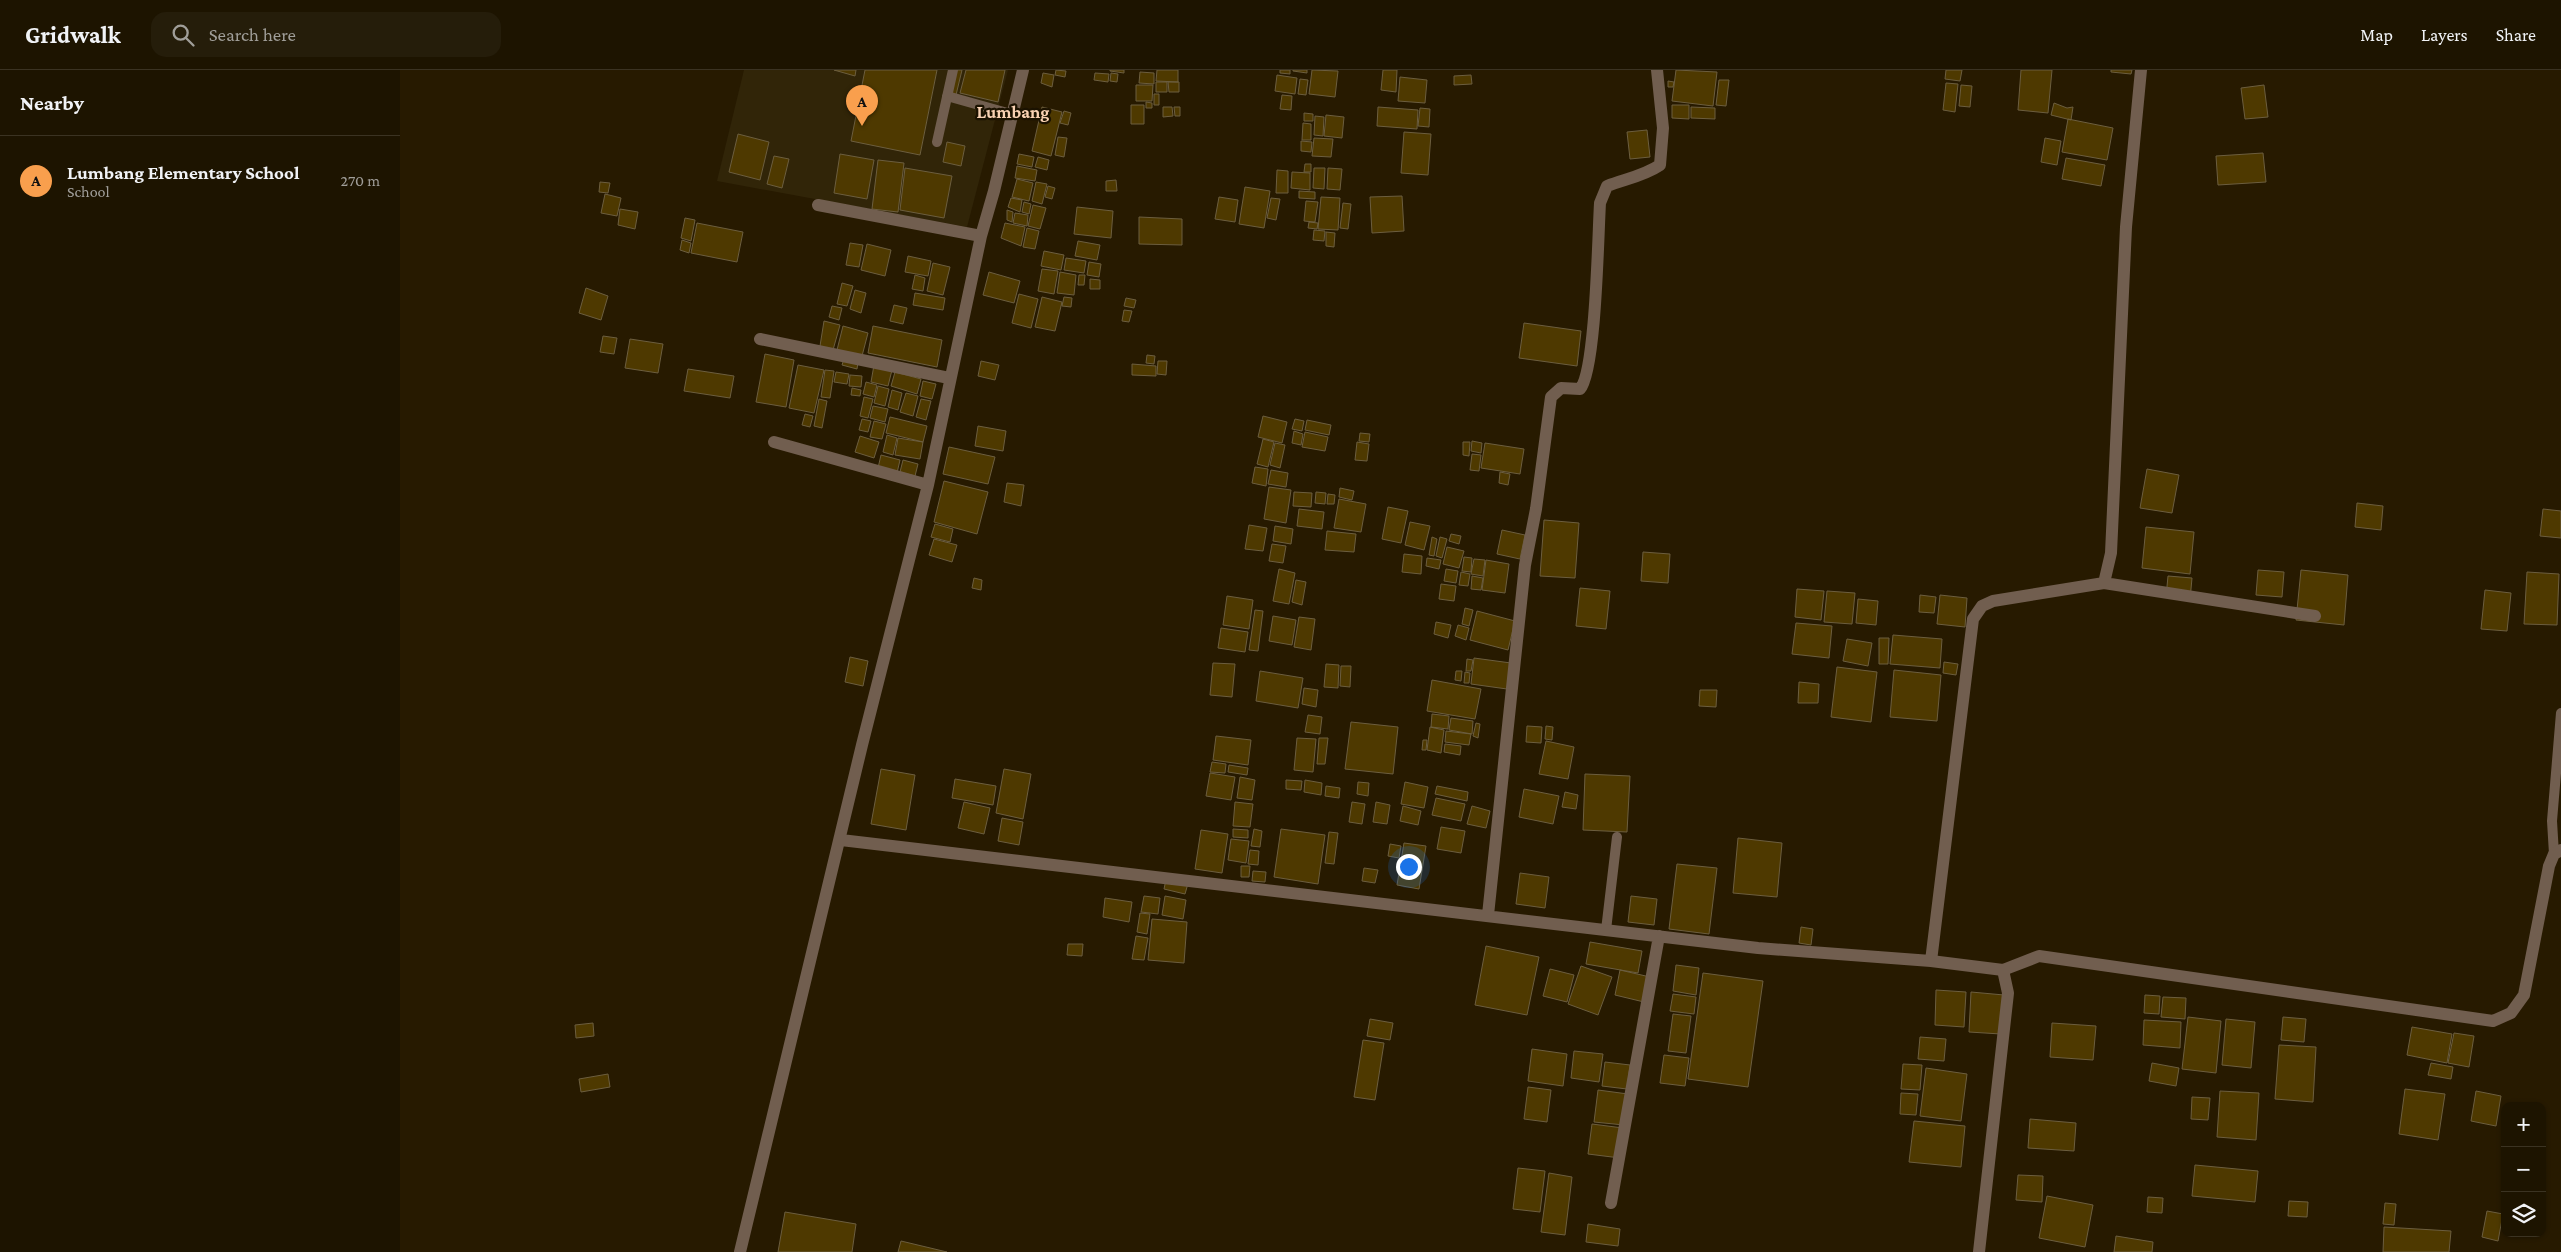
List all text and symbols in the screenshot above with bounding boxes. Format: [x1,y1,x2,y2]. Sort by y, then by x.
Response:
search box [151,12,501,57]
text: Gridwalk [25,21,121,48]
icon: search [169,21,197,49]
text: Search here [209,24,296,45]
text: Map [2360,25,2393,45]
text: Layers [2421,25,2468,45]
text: Share [2496,25,2536,45]
pin: A [846,85,878,126]
text: Nearby [20,91,84,115]
district label: Lumbang [977,102,1049,122]
text: Lumbang Elementary School [67,162,299,183]
text: A [31,172,41,189]
text: 270 m [341,172,380,189]
text: School [67,183,110,200]
your location [1396,854,1422,880]
map controls [2501,1102,2546,1237]
button: + [2501,1102,2546,1147]
button: − [2501,1147,2546,1192]
button: layers [2501,1192,2546,1237]

